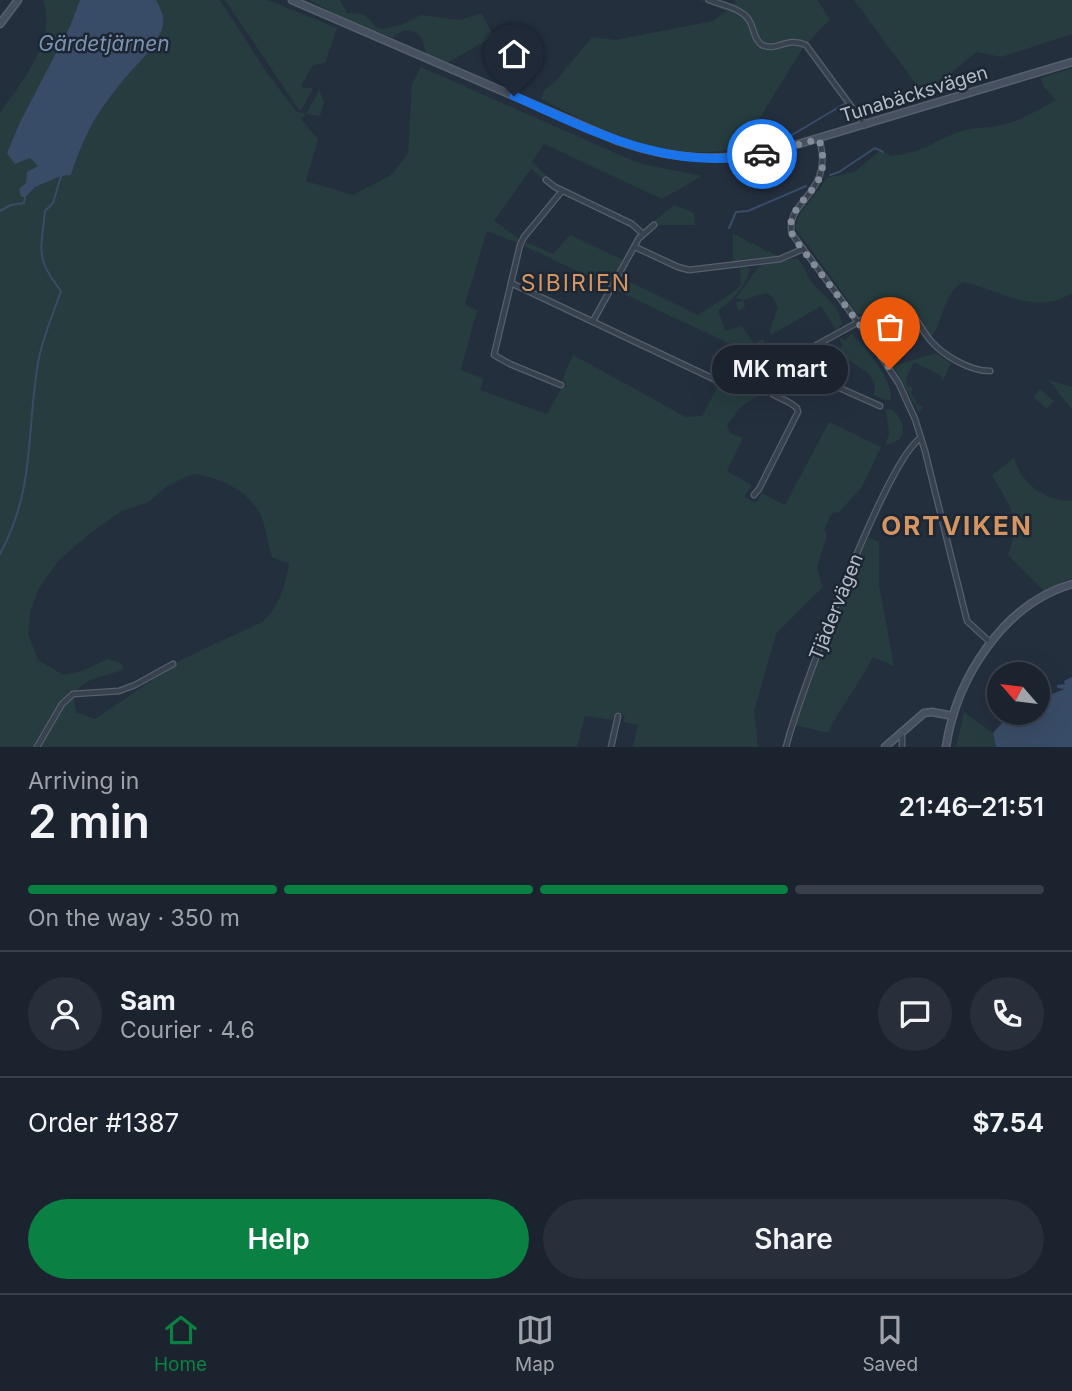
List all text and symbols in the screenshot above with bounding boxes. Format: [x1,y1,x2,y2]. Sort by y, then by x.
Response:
pin [484,24,544,96]
water label: Gärdetjärnen [38,31,170,56]
icon: home [495,35,533,73]
street label: Tunabäcksvägen [837,61,991,127]
courier [727,119,797,189]
icon: car [743,135,781,173]
district label: SIBIRIEN [521,269,631,297]
pin [860,297,920,369]
icon: bag [871,308,909,346]
callout: MK mart [712,344,848,394]
text: MK mart [733,355,827,383]
district label: ORTVIKEN [881,510,1033,541]
street label: Tjädervägen [804,550,868,664]
north arrow [987,662,1050,724]
map controls [987,662,1050,725]
text: Arriving in [28,767,139,795]
text: 21:46–21:51 [899,791,1044,822]
text: 2 min [28,793,150,849]
text: On the way · 350 m [28,904,240,932]
button: person [28,977,102,1051]
button: chat [878,977,952,1051]
button: phone [970,977,1044,1051]
text: Sam [120,985,176,1016]
text: Courier · 4.6 [120,1016,255,1044]
text: Order #1387 [28,1107,179,1138]
text: $7.54 [972,1107,1044,1138]
button: Help [28,1199,529,1279]
button: Share [543,1199,1044,1279]
tab: Home [154,1311,207,1376]
tab: Map [515,1311,555,1376]
tab: Saved [862,1311,918,1376]

